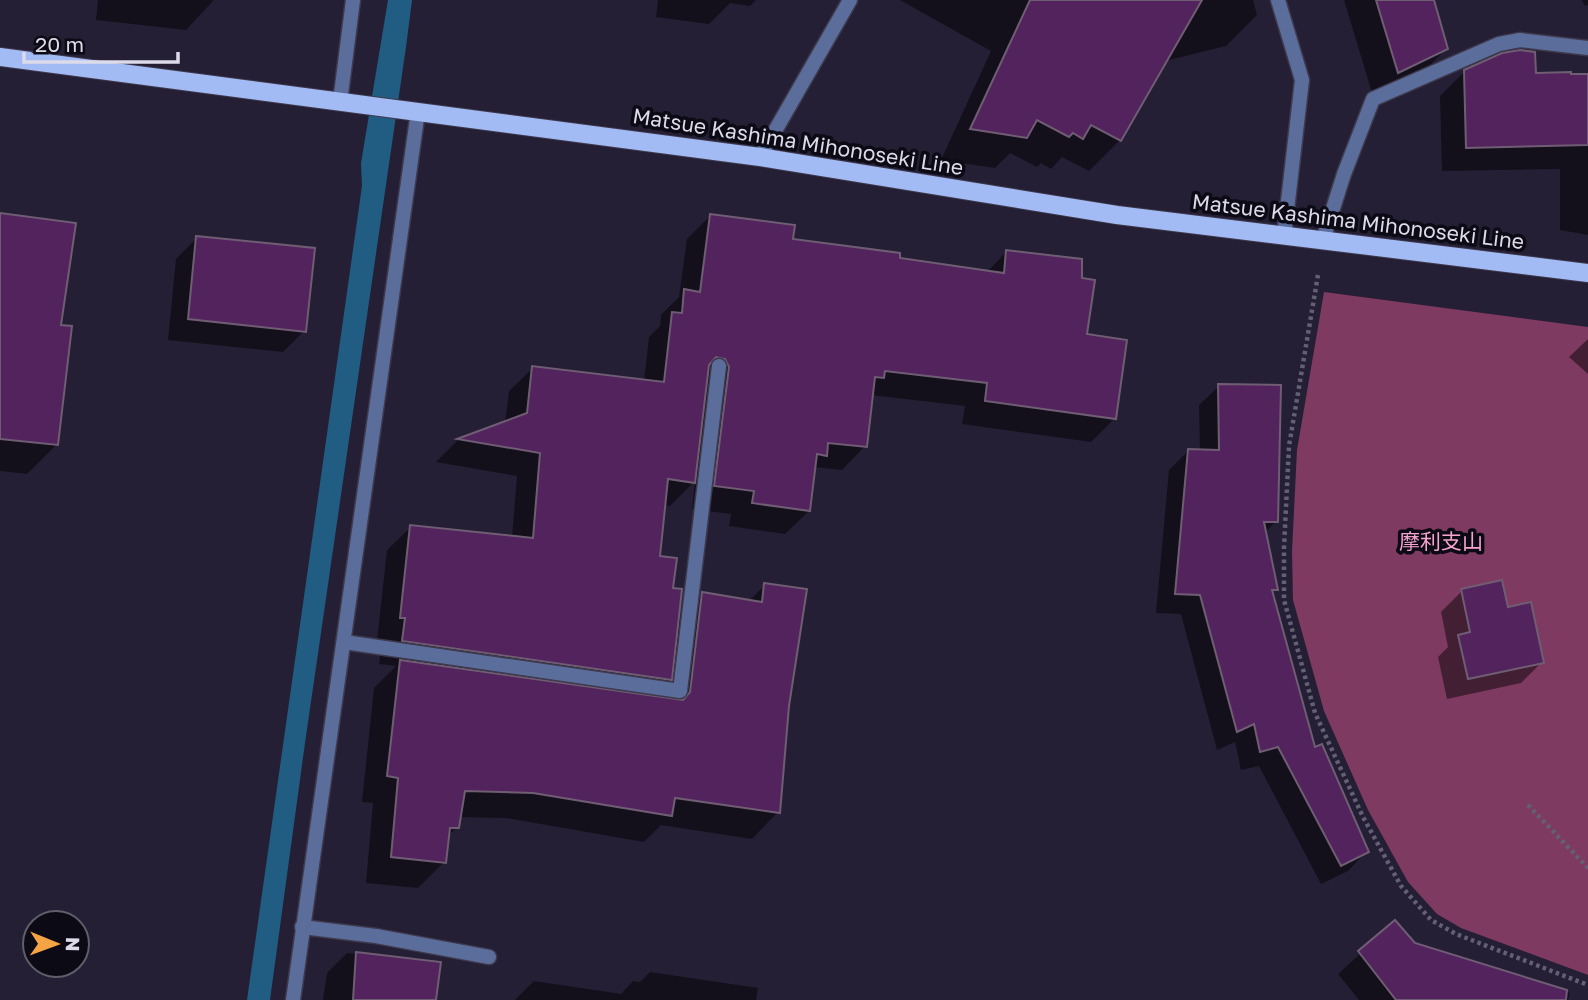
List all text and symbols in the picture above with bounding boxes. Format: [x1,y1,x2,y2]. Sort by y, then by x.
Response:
scale bar [24,21,178,65]
text: 20 m [35,31,84,57]
street label: Matsue Kashima Mihonoseki Line [631,102,965,180]
street label: Matsue Kashima Mihonoseki Line [1191,188,1526,254]
park label: 摩利支山 [1399,528,1483,554]
north arrow [21,909,91,979]
text: N [62,937,85,952]

